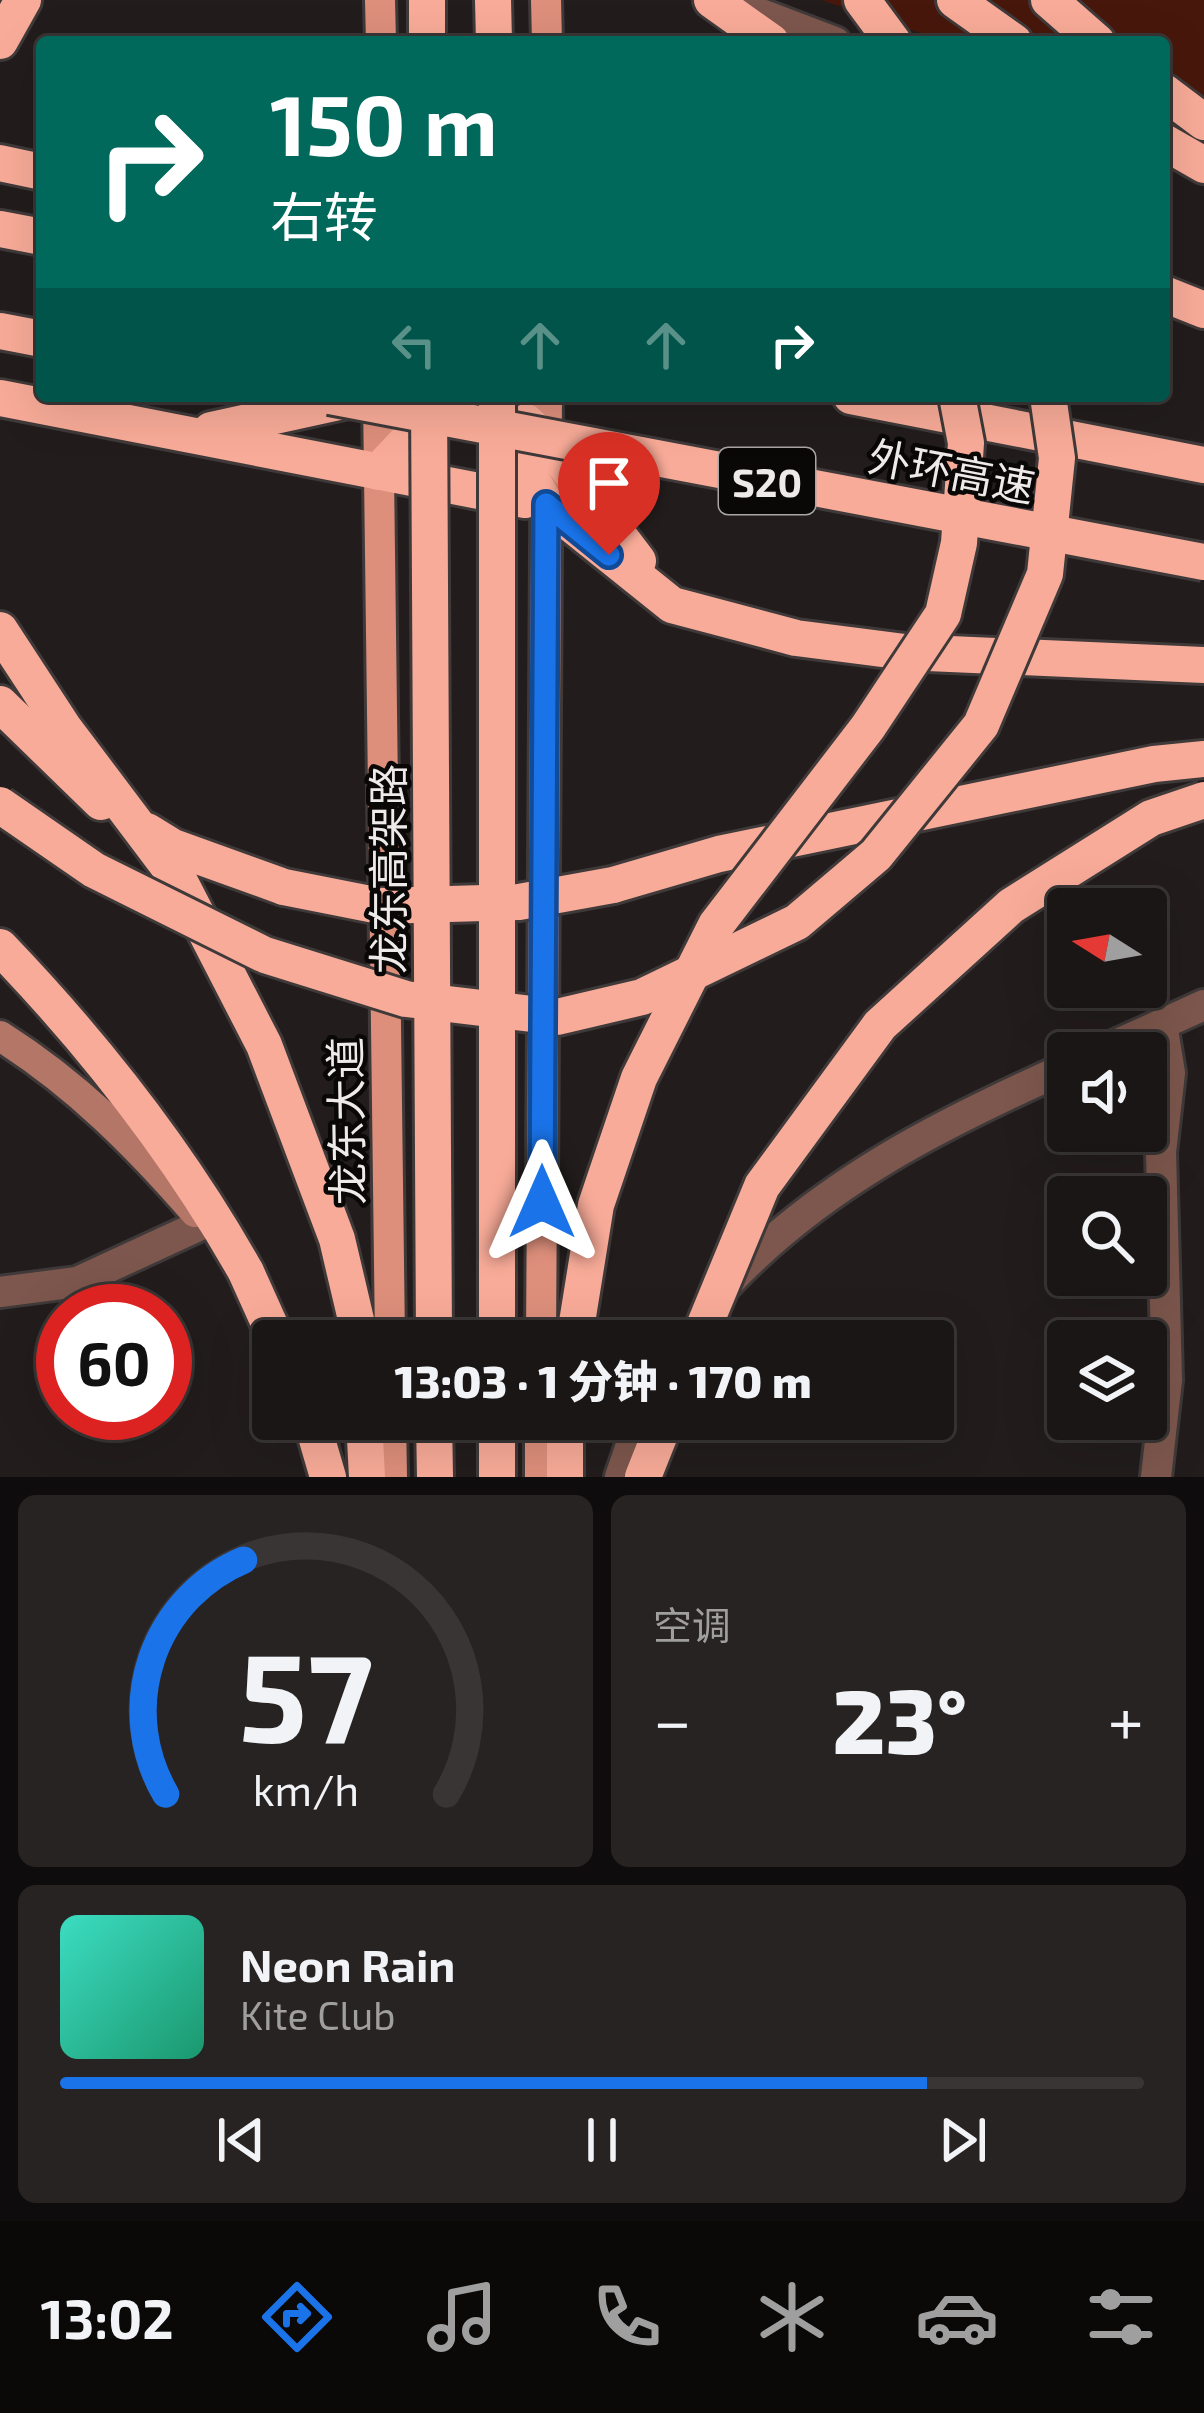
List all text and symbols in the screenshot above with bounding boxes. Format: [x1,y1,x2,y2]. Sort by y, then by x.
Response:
text: 150 m [270,72,498,173]
icon: right [72,84,228,240]
text: 右转 [270,183,378,248]
icon: left [381,312,447,378]
icon: ahead [507,312,573,378]
icon: ahead [633,312,699,378]
icon: right [759,312,825,378]
street label: 外环高速 [865,429,1039,511]
pin [558,432,660,555]
road number: S20 [719,448,815,514]
icon: arrive [576,450,642,516]
street label: 龙东高架路 [362,764,412,974]
north arrow [1047,888,1167,1008]
map controls [1047,888,1167,1440]
button: sound [1047,1032,1167,1152]
street label: 龙东大道 [319,1037,371,1205]
position arrow [479,1139,605,1265]
button: search [1047,1176,1167,1296]
speed limit sign: 60 [36,1284,192,1440]
button: layers [1047,1320,1167,1440]
text: 13:03 · 1 分钟 · 170 m [394,1353,812,1407]
text: 空调 [653,1601,731,1648]
text: 57 [238,1618,373,1768]
text: 23° [832,1664,967,1772]
text: − [653,1679,692,1758]
text: + [1108,1679,1144,1758]
text: km/h [252,1763,359,1815]
text: Neon Rain [240,1937,455,1991]
text: Kite Club [240,1991,396,2038]
icon: previous [208,2107,274,2173]
icon: pause [569,2107,635,2173]
icon: next [930,2107,996,2173]
icon: directions [255,2275,339,2359]
icon: music [420,2275,504,2359]
icon: phone [585,2275,669,2359]
icon: climate [750,2275,834,2359]
icon: car [915,2275,999,2359]
icon: filters [1079,2275,1163,2359]
text: 13:02 [40,2285,174,2350]

